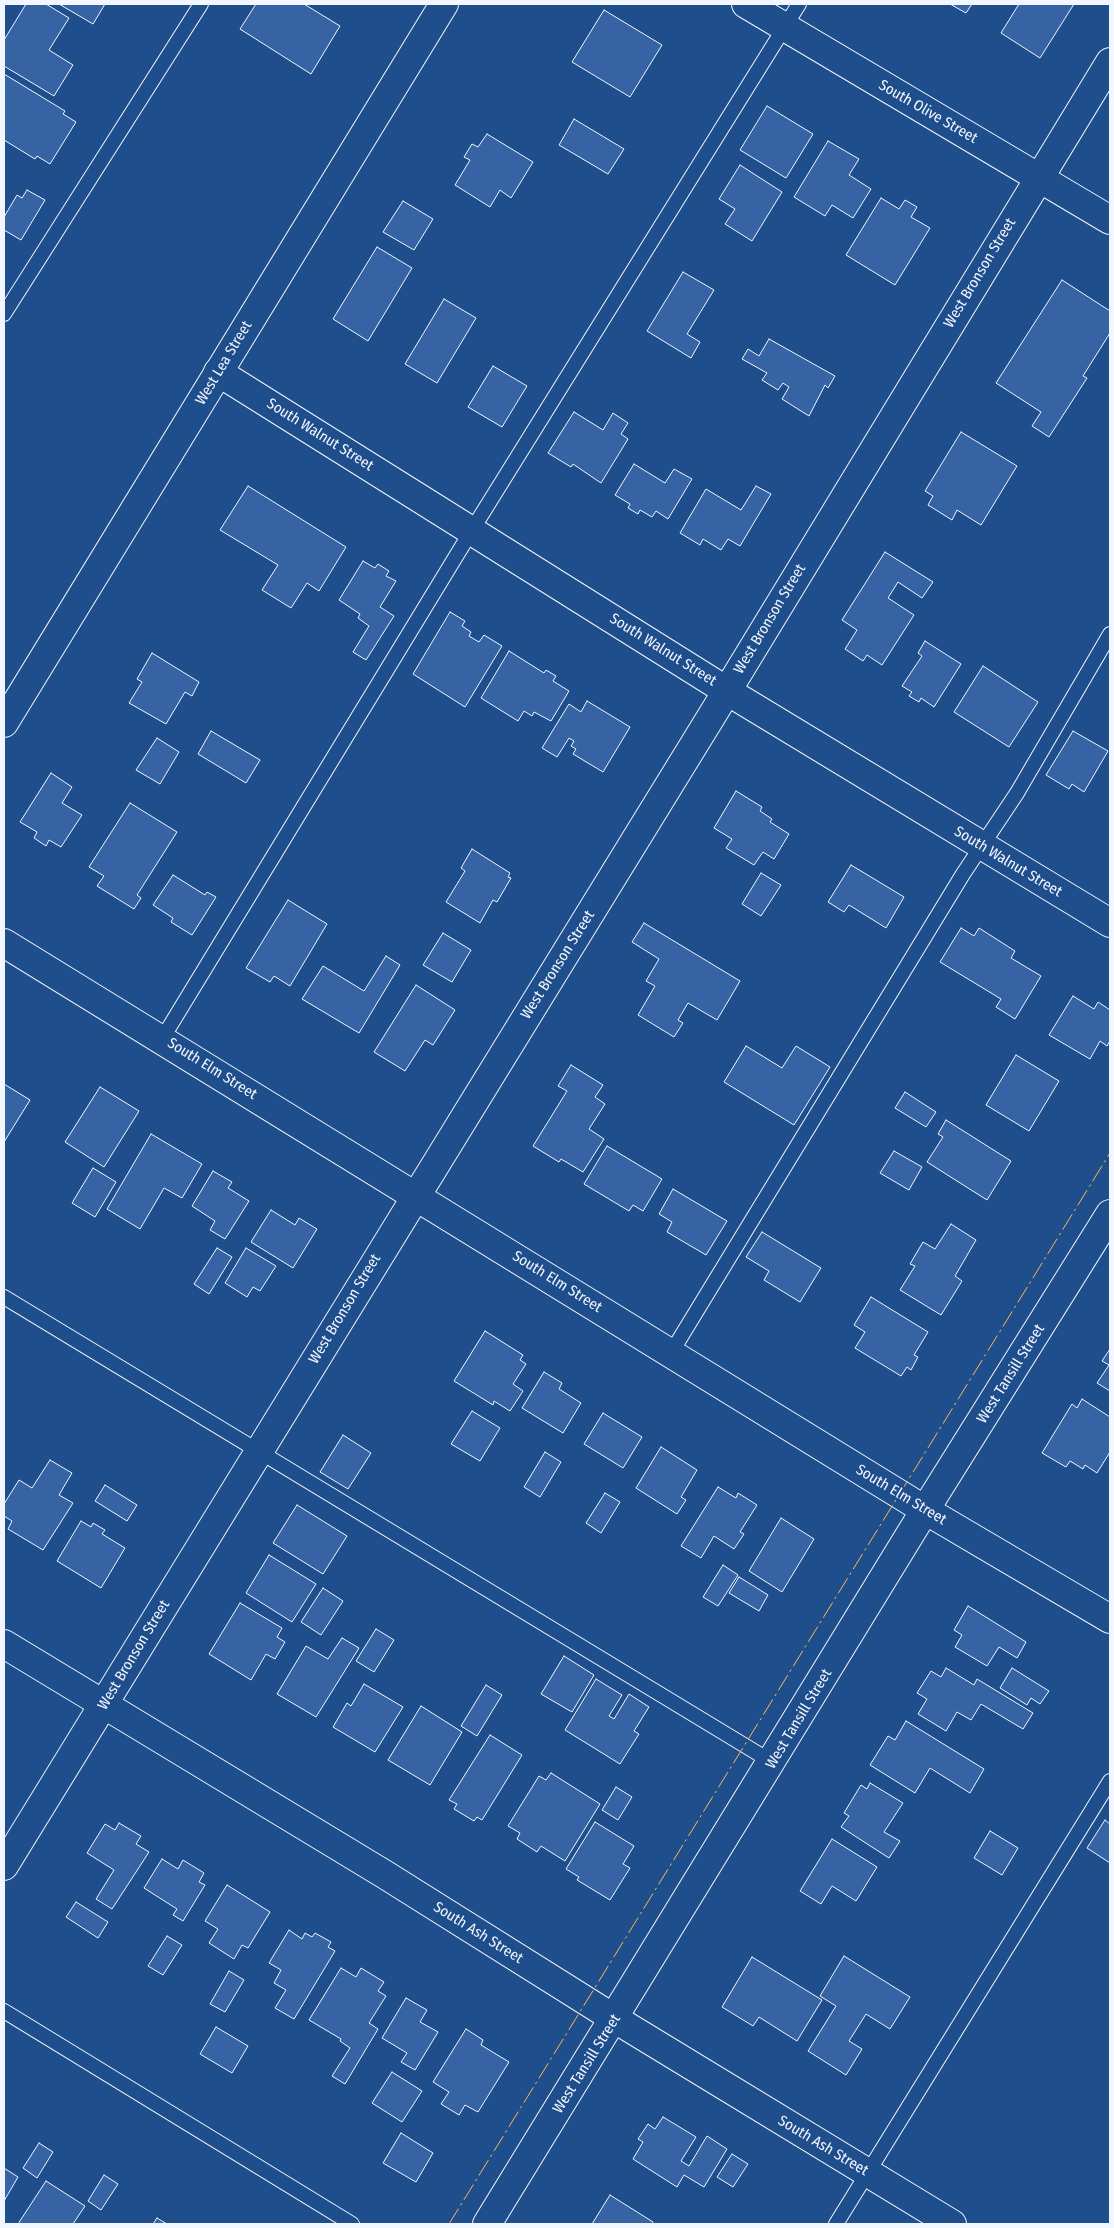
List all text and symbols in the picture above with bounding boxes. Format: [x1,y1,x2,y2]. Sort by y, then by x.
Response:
street label: South Olive Street [875,76,981,148]
street label: West Bronson Street [940,215,1020,331]
street label: West Lea Street [192,318,256,408]
street label: South Walnut Street [263,395,377,475]
street label: West Bronson Street [730,561,810,677]
street label: South Walnut Street [606,610,720,690]
street label: South Walnut Street [951,823,1065,901]
street label: West Bronson Street [517,907,599,1023]
street label: South Elm Street [164,1034,260,1104]
street label: South Elm Street [509,1247,605,1317]
street label: West Bronson Street [305,1251,385,1367]
street label: West Tansill Street [973,1321,1049,1427]
street label: South Elm Street [853,1461,949,1529]
street label: West Bronson Street [94,1597,174,1713]
street label: West Tansill Street [762,1666,836,1772]
street label: South Ash Street [430,1898,526,1968]
street label: West Tansill Street [549,2011,625,2117]
street label: South Ash Street [775,2112,871,2180]

